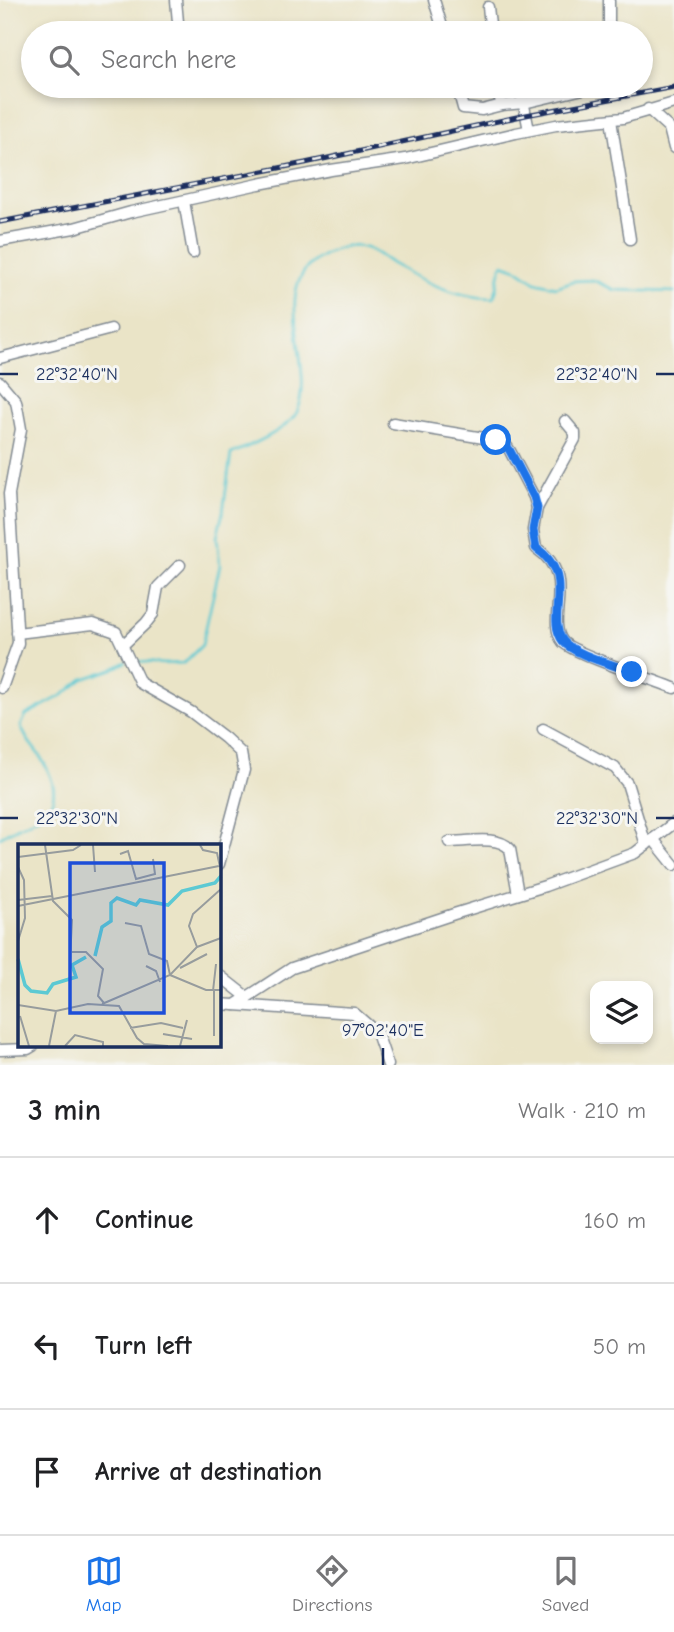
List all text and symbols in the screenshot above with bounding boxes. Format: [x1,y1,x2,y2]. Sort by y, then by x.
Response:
search box [21,21,653,98]
icon: search [45,41,83,79]
text: Search here [101,45,236,75]
text: 22°32'40"N [36,364,118,385]
text: 22°32'40"N [556,364,638,385]
route start [480,424,511,455]
route end [616,656,647,687]
text: 22°32'30"N [36,808,118,829]
text: 22°32'30"N [556,808,638,829]
inset map [18,844,220,1048]
map controls [590,981,653,1044]
button: layers [590,981,653,1044]
text: 97°02'40"E [342,1020,424,1041]
text: 3 min [28,1093,101,1128]
text: Walk · 210 m [518,1097,646,1124]
icon: ahead [28,1201,66,1239]
text: Continue [95,1205,193,1235]
text: 160 m [584,1207,646,1234]
icon: left [28,1327,66,1365]
text: Turn left [95,1331,192,1361]
text: 50 m [593,1333,646,1360]
icon: arrive [28,1453,66,1491]
text: Arrive at destination [95,1457,322,1487]
tab: Map [85,1552,123,1616]
tab: Directions [292,1552,372,1616]
tab: Saved [542,1552,589,1616]

